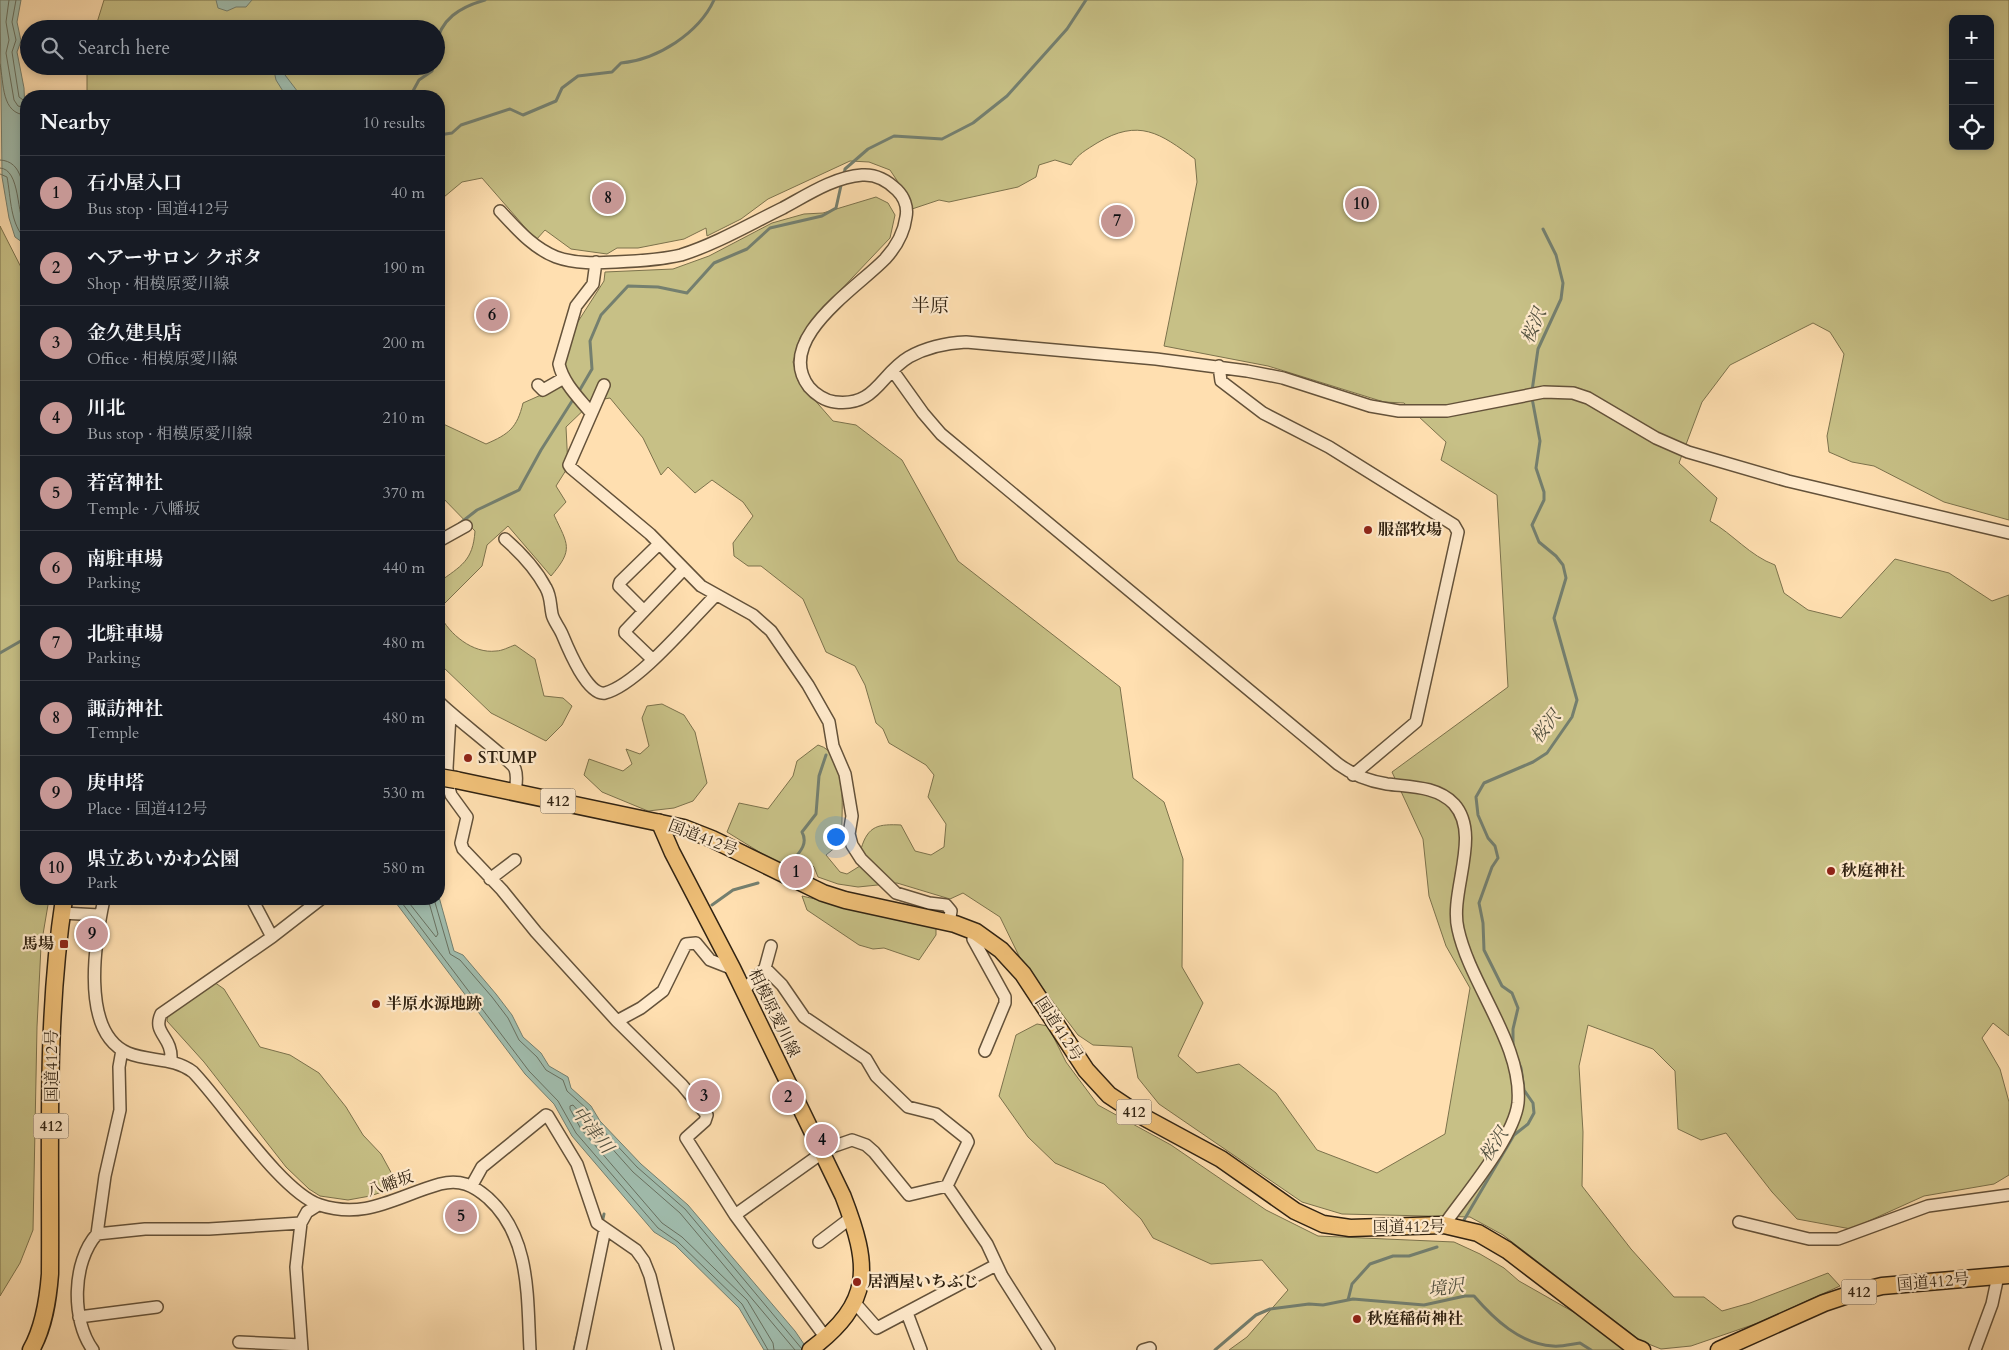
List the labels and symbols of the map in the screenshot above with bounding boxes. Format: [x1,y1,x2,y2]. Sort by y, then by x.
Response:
pin: 8 [592,179,624,217]
pin: 10 [1345,185,1377,223]
pin: 7 [1101,202,1133,240]
district label: 半原 [911,293,949,319]
pin: 6 [476,296,508,334]
water label: 桜沢 [1515,303,1553,347]
place label: 服部牧場 [1378,519,1442,541]
marker: 服部牧場 [1362,524,1374,536]
water label: 桜沢 [1525,704,1568,749]
place label: STUMP [478,747,537,769]
marker: STUMP [462,752,474,764]
road number: 412 [540,788,576,814]
street label: 国道412号 [665,815,741,861]
your location [823,824,849,850]
pin: 1 [780,853,812,891]
place label: 秋庭神社 [1841,860,1905,882]
marker: 秋庭神社 [1825,865,1837,877]
pin: 9 [76,915,108,953]
place label: 馬場 [22,933,54,955]
marker: 馬場 [58,938,70,950]
street label: 相模原愛川線 [743,965,805,1061]
place label: 半原水源地跡 [386,993,482,1015]
street label: 国道412号 [1030,993,1088,1065]
marker: 半原水源地跡 [370,998,382,1010]
street label: 国道412号 [41,1030,63,1102]
pin: 3 [688,1077,720,1115]
pin: 2 [772,1078,804,1116]
road number: 412 [1116,1100,1152,1124]
water label: 中津川 [565,1101,620,1160]
road number: 412 [34,1114,68,1138]
pin: 4 [806,1121,838,1159]
water label: 桜沢 [1474,1121,1516,1167]
street label: 八幡坂 [364,1166,416,1202]
pin: 5 [445,1197,477,1235]
street label: 国道412号 [1373,1215,1445,1239]
street label: 国道412号 [1896,1268,1970,1296]
place label: 居酒屋いちふじ [867,1271,979,1293]
water label: 境沢 [1426,1273,1468,1303]
marker: 居酒屋いちふじ [851,1276,863,1288]
road number: 412 [1842,1280,1876,1304]
place label: 秋庭稲荷神社 [1367,1308,1463,1330]
marker: 秋庭稲荷神社 [1351,1313,1363,1325]

